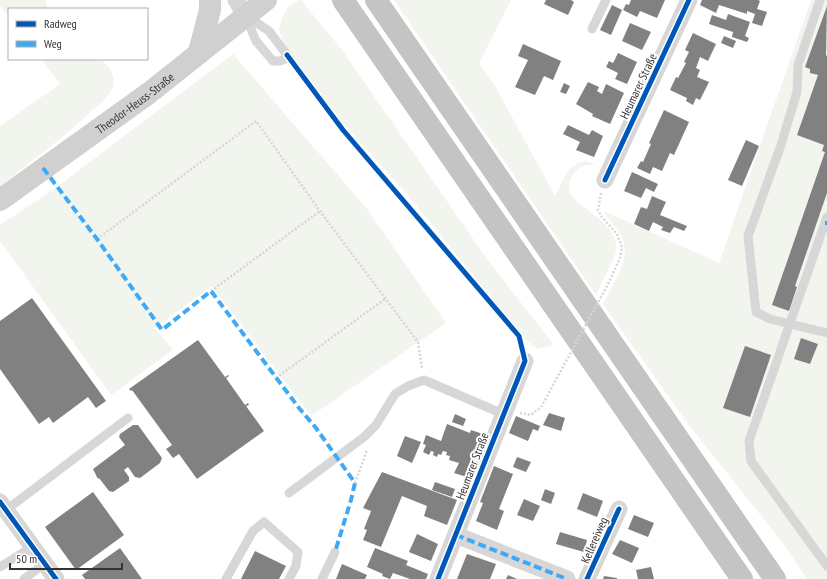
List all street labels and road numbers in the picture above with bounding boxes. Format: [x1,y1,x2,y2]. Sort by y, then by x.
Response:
street label: Heumarer Straße [616,51,660,121]
street label: Theodor-Heuss-Straße [92,69,177,137]
street label: Heumarer Straße [452,430,492,502]
street label: Kellereiweg [577,515,611,565]

